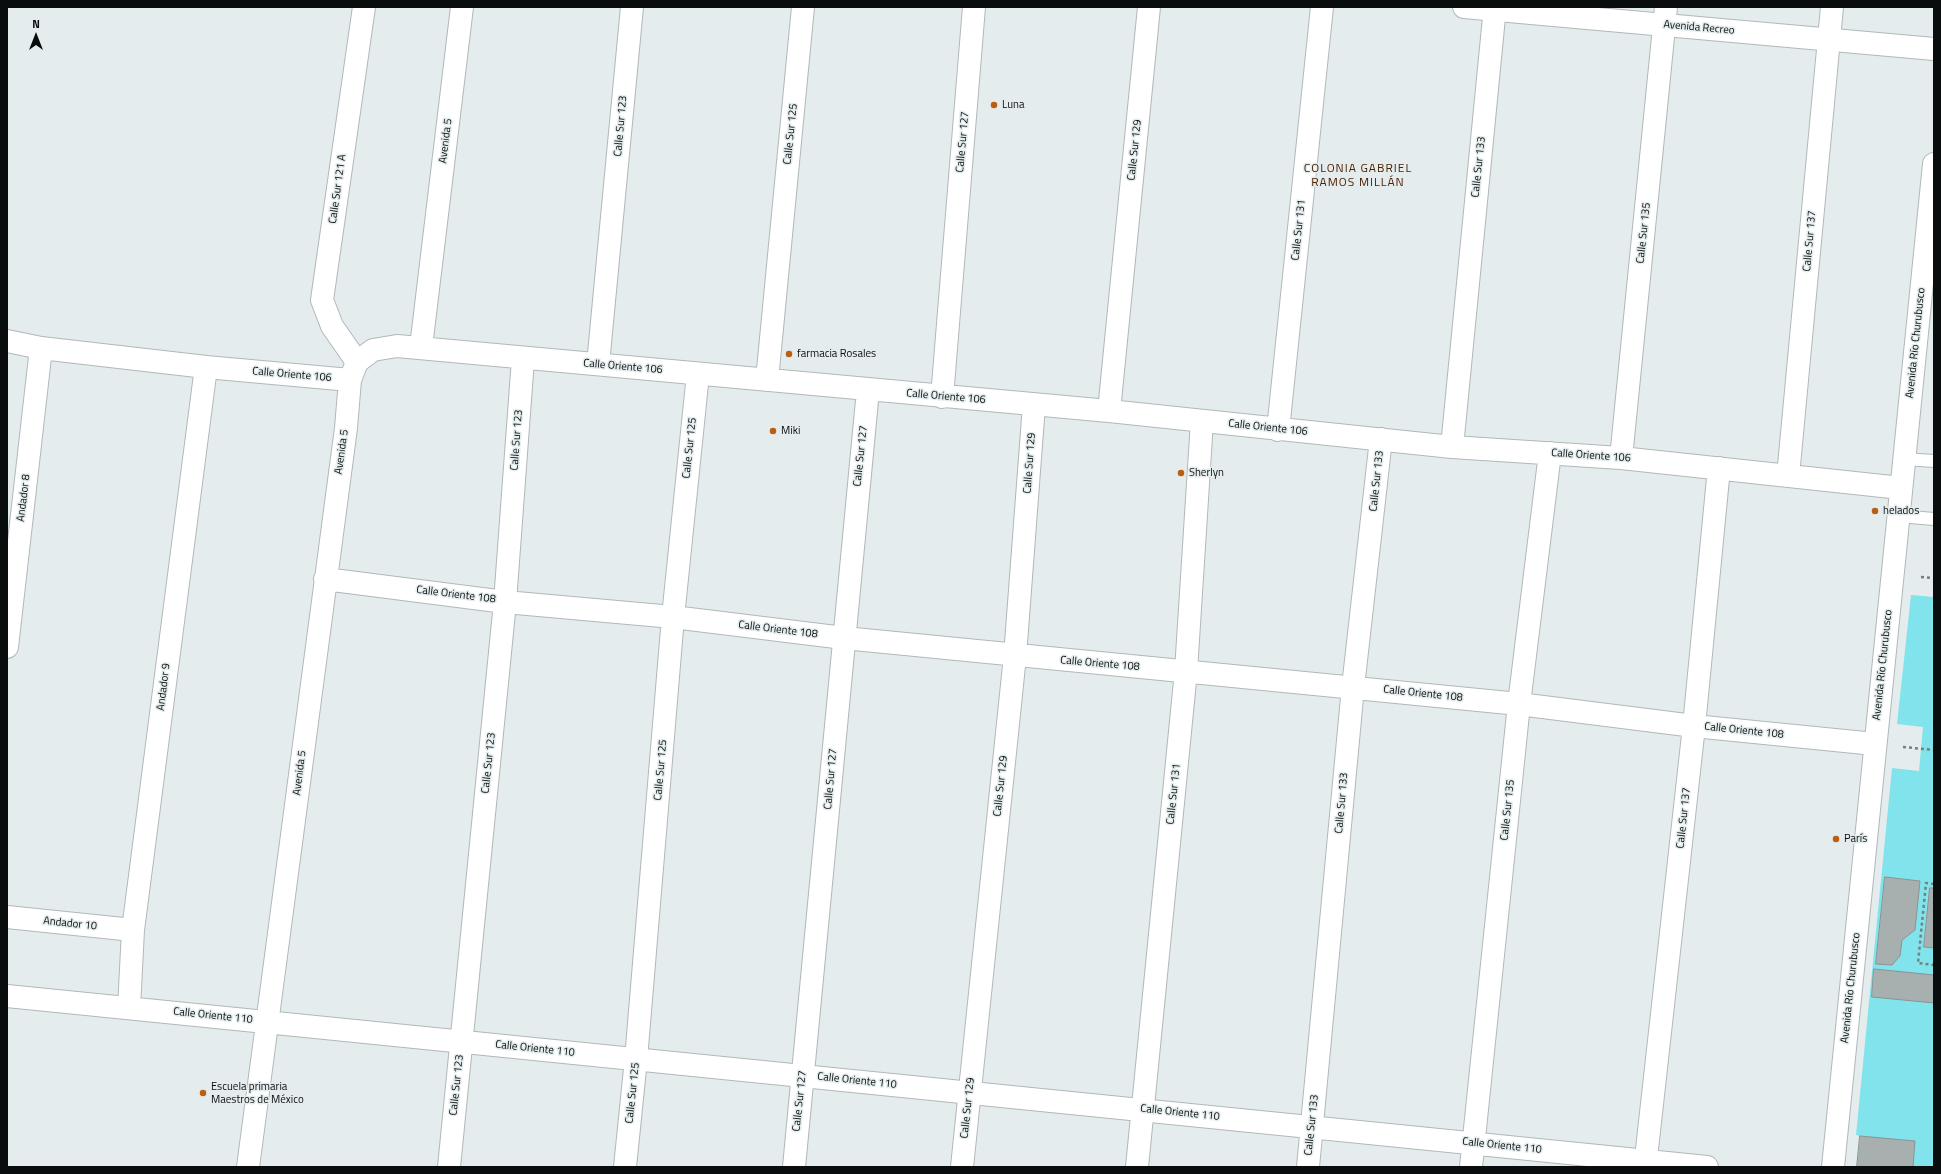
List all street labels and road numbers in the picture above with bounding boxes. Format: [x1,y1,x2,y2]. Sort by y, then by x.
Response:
street label: Avenida Recreo [1663,18,1735,38]
street label: Calle Sur 123 [612,95,630,157]
street label: Calle Sur 125 [781,103,801,165]
street label: Calle Sur 127 [954,111,972,173]
street label: Avenida 5 [437,118,455,164]
street label: Calle Sur 129 [1125,119,1145,181]
street label: Calle Sur 133 [1469,136,1489,198]
street label: Calle Sur 121 A [327,153,349,225]
street label: Calle Sur 131 [1289,199,1309,261]
street label: Calle Sur 135 [1634,202,1654,264]
street label: Calle Sur 137 [1801,210,1819,272]
street label: Avenida Río Churubusco [1904,287,1928,399]
street label: Calle Oriente 106 [583,357,663,377]
street label: Calle Oriente 106 [252,365,332,385]
street label: Calle Oriente 106 [906,387,986,407]
street label: Calle Sur 123 [508,409,526,471]
street label: Calle Sur 125 [680,417,700,479]
street label: Calle Oriente 106 [1228,417,1308,439]
street label: Calle Sur 127 [851,425,871,487]
street label: Avenida 5 [332,429,352,475]
street label: Calle Sur 129 [1021,432,1039,494]
street label: Calle Oriente 106 [1551,447,1631,465]
street label: Calle Sur 133 [1367,450,1387,512]
street label: Andador 8 [15,473,33,523]
street label: Calle Oriente 108 [416,584,496,606]
street label: Avenida Río Churubusco [1871,609,1895,721]
street label: Calle Oriente 108 [738,619,818,641]
street label: Calle Oriente 108 [1060,654,1140,674]
street label: Andador 9 [155,662,173,712]
street label: Calle Oriente 108 [1383,683,1463,705]
street label: Calle Oriente 108 [1704,720,1784,742]
street label: Calle Sur 123 [479,732,499,794]
street label: Calle Sur 125 [652,739,670,801]
street label: Calle Sur 127 [822,748,840,810]
street label: Avenida 5 [291,750,309,796]
street label: Calle Sur 129 [991,755,1011,817]
street label: Calle Sur 131 [1164,763,1184,825]
street label: Calle Sur 133 [1333,772,1351,834]
street label: Calle Sur 135 [1498,779,1518,841]
street label: Calle Sur 137 [1674,787,1694,849]
street label: Andador 10 [42,915,98,933]
street label: Avenida Río Churubusco [1839,932,1863,1044]
street label: Calle Oriente 110 [173,1005,253,1027]
street label: Calle Oriente 110 [495,1038,575,1060]
street label: Calle Sur 123 [447,1054,467,1116]
street label: Calle Sur 125 [623,1062,643,1124]
street label: Calle Sur 127 [790,1070,810,1132]
street label: Calle Oriente 110 [817,1070,897,1092]
street label: Calle Sur 129 [958,1077,978,1139]
street label: Calle Sur 133 [1302,1094,1322,1156]
street label: Calle Oriente 110 [1140,1102,1220,1124]
street label: Calle Oriente 110 [1462,1135,1542,1157]

